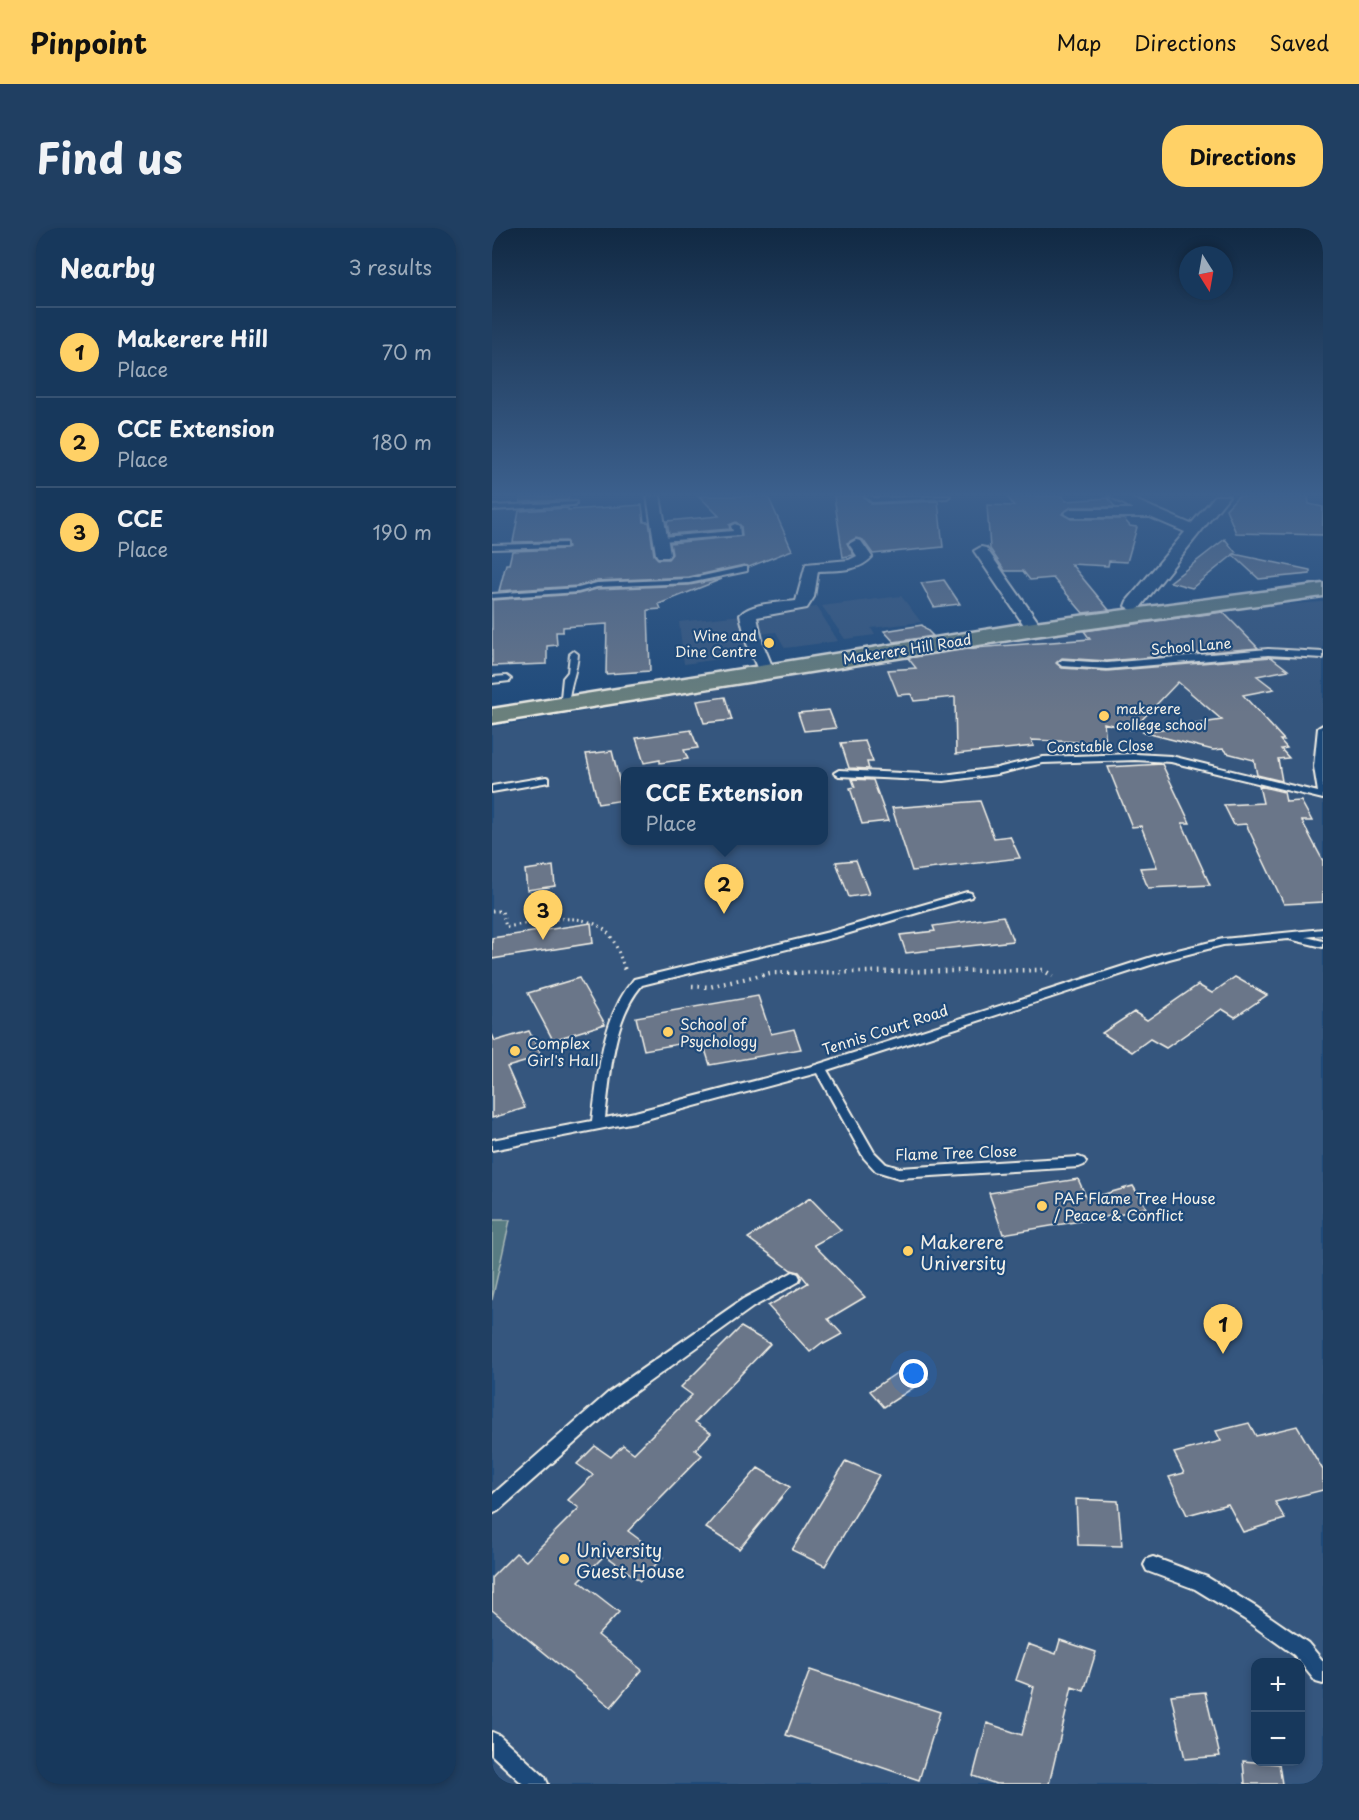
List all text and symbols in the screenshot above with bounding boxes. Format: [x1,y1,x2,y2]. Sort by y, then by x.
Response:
text: Pinpoint [30,21,147,64]
text: Map [1056,26,1101,58]
text: Directions [1134,26,1236,58]
text: Saved [1269,26,1329,58]
text: Find us [36,125,183,188]
button: Directions [1162,125,1323,187]
north arrow [1179,246,1233,300]
text: Nearby [60,248,155,287]
text: 3 results [349,252,432,282]
text: Makerere Hill [117,321,268,354]
text: 1 [75,337,84,367]
text: 70 m [382,337,432,367]
text: Place [117,354,168,384]
text: CCE Extension [117,411,275,444]
text: 2 [72,427,87,457]
text: 180 m [372,427,432,457]
text: Place [117,444,168,474]
text: CCE [117,501,163,534]
text: 3 [73,517,86,547]
text: 190 m [373,517,432,547]
text: Place [117,534,168,564]
place label: Wine and Dine Centre [675,625,757,662]
street label: Makerere Hill Road [841,628,973,670]
street label: School Lane [1150,632,1232,660]
marker: Wine and Dine Centre [762,636,776,650]
place label: makerere college school [1116,698,1207,735]
marker: makerere college school [1097,709,1111,723]
street label: Constable Close [1046,735,1154,757]
popup [621,767,828,845]
text: CCE Extension [646,775,803,808]
text: Place [646,808,697,838]
pin: 2 [704,864,744,914]
pin: 3 [524,890,562,940]
street label: Tennis Court Road [819,998,951,1060]
place label: School of Psychology [680,1012,757,1052]
marker: School of Psychology [661,1025,675,1039]
place label: Complex Girl's Hall [527,1031,598,1071]
marker: Complex Girl's Hall [508,1044,522,1058]
street label: Flame Tree Close [895,1138,1017,1166]
place label: PAF Flame Tree House / Peace & Conflict [1054,1186,1216,1226]
marker: PAF Flame Tree House / Peace & Conflict [1035,1199,1049,1213]
place label: Makerere University [920,1228,1006,1276]
marker: Makerere University [901,1244,915,1258]
pin: 1 [1204,1304,1242,1354]
your location [899,1359,928,1388]
place label: University Guest House [576,1536,685,1584]
marker: University Guest House [557,1552,571,1566]
map controls [1251,1658,1305,1766]
button: + [1251,1658,1305,1712]
button: − [1251,1712,1305,1766]

